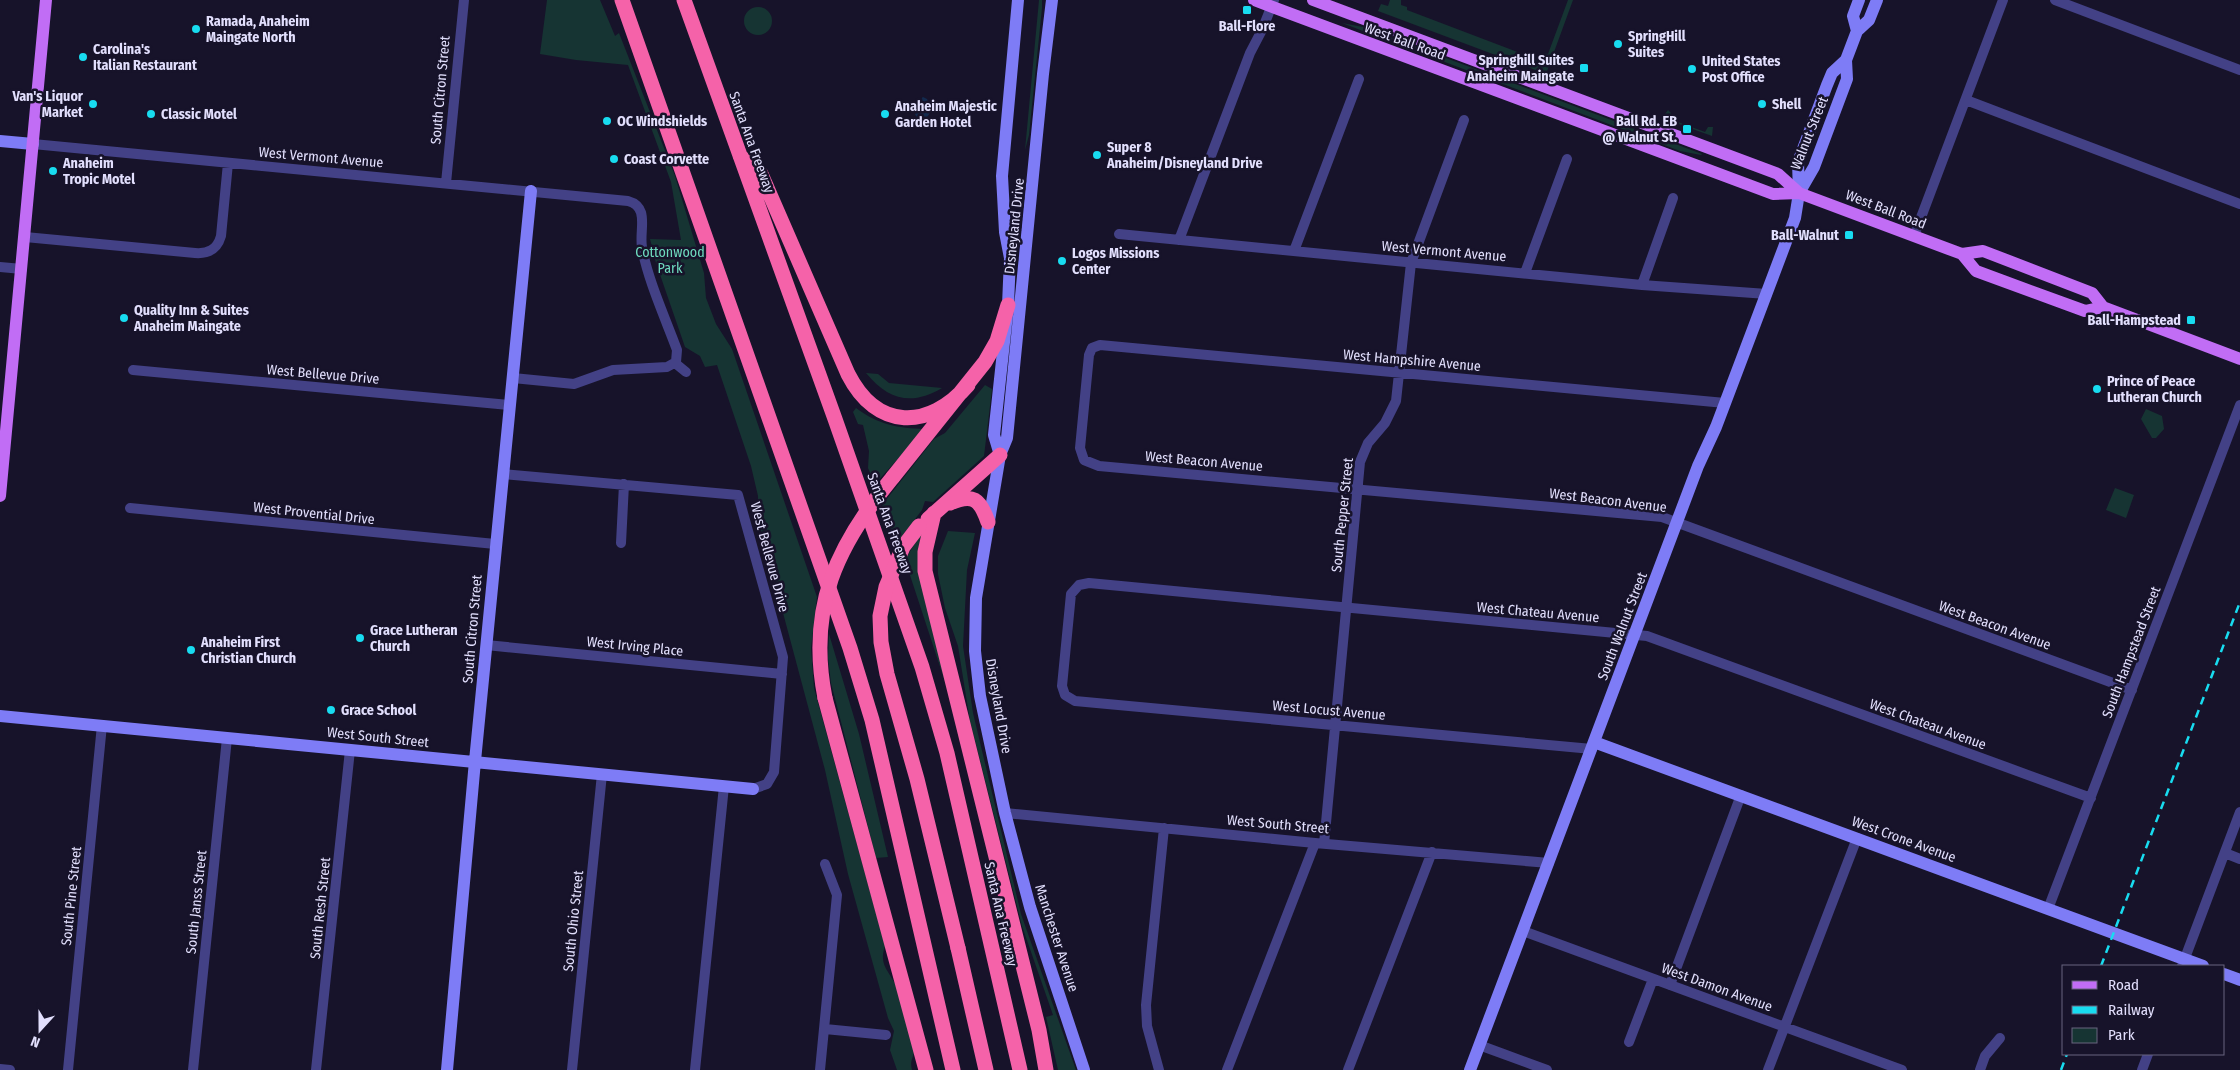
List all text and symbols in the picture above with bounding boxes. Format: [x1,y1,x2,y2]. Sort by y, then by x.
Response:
marker: Ball-Flore [1241,4,1253,16]
place label: Ramada, Anaheim Maingate North [206,13,310,46]
place label: Ball-Flore [1219,18,1275,35]
street label: West Ball Road [1362,19,1448,64]
marker: Ramada, Anaheim Maingate North [190,23,202,35]
place label: SpringHill Suites [1628,28,1686,61]
street label: South Citron Street [427,35,454,145]
marker: SpringHill Suites [1612,38,1624,50]
place label: Carolina's Italian Restaurant [93,41,198,74]
marker: Carolina's Italian Restaurant [77,51,89,63]
place label: Springhill Suites Anaheim Maingate [1466,52,1574,85]
place label: United States Post Office [1702,53,1780,86]
marker: Springhill Suites Anaheim Maingate [1578,62,1590,74]
marker: United States Post Office [1686,63,1698,75]
place label: Van's Liquor Market [11,88,84,121]
street label: Santa Ana Freeway [725,89,778,196]
street label: Walnut Street [1787,94,1832,172]
place label: Shell [1772,96,1802,113]
marker: Van's Liquor Market [87,98,99,110]
place label: Anaheim Majestic Garden Hotel [894,98,998,131]
marker: Shell [1756,98,1768,110]
place label: Classic Motel [161,106,237,123]
marker: Classic Motel [145,108,157,120]
marker: Anaheim Majestic Garden Hotel [879,108,891,120]
place label: OC Windshields [617,113,707,130]
place label: Ball Rd. EB @ Walnut St. [1602,113,1677,146]
marker: OC Windshields [601,115,613,127]
marker: Ball Rd. EB @ Walnut St. [1681,123,1693,135]
place label: Super 8 Anaheim/Disneyland Drive [1106,139,1263,172]
street label: West Vermont Avenue [258,144,384,171]
marker: Super 8 Anaheim/Disneyland Drive [1091,149,1103,161]
place label: Coast Corvette [624,151,709,168]
marker: Coast Corvette [608,153,620,165]
place label: Anaheim Tropic Motel [62,155,135,188]
marker: Anaheim Tropic Motel [47,165,59,177]
street label: Disneyland Drive [1001,177,1028,275]
street label: West Ball Road [1843,186,1929,233]
place label: Ball-Walnut [1771,227,1840,244]
marker: Ball-Walnut [1843,229,1855,241]
street label: West Vermont Avenue [1381,238,1507,265]
park label: Cottonwood Park [635,244,705,277]
place label: Logos Missions Center [1072,245,1159,278]
marker: Logos Missions Center [1056,255,1068,267]
place label: Quality Inn & Suites Anaheim Maingate [133,302,249,335]
marker: Quality Inn & Suites Anaheim Maingate [118,312,130,324]
place label: Ball-Hampstead [2088,312,2181,329]
marker: Ball-Hampstead [2185,314,2197,326]
street label: West Hampshire Avenue [1342,346,1482,375]
street label: West Bellevue Drive [266,361,380,388]
place label: Prince of Peace Lutheran Church [2107,373,2202,406]
marker: Prince of Peace Lutheran Church [2091,383,2103,395]
street label: West Beacon Avenue [1144,448,1264,475]
street label: South Pepper Street [1328,457,1357,573]
street label: Santa Ana Freeway [863,470,916,577]
street label: West Beacon Avenue [1548,485,1668,516]
street label: West Provential Drive [252,499,376,528]
street label: West Bellevue Drive [747,500,792,614]
street label: South Walnut Street [1594,569,1651,683]
street label: South Citron Street [459,574,486,684]
street label: South Hampstead Street [2099,584,2165,720]
street label: West Beacon Avenue [1936,597,2053,654]
street label: West Chateau Avenue [1476,599,1600,626]
place label: Grace Lutheran Church [370,622,458,655]
marker: Grace Lutheran Church [354,632,366,644]
street label: West Irving Place [586,633,684,660]
place label: Anaheim First Christian Church [200,634,296,667]
marker: Anaheim First Christian Church [185,644,197,656]
street label: Disneyland Drive [982,657,1015,755]
street label: West Chateau Avenue [1867,695,1989,754]
street label: West Locust Avenue [1272,697,1386,724]
place label: Grace School [341,702,416,719]
marker: Grace School [325,704,337,716]
street label: West South Street [326,724,430,751]
street label: West South Street [1226,812,1330,837]
street label: West Crone Avenue [1849,813,1958,866]
street label: South Pine Street [58,845,85,947]
street label: South Janss Street [183,849,210,955]
street label: South Resh Street [307,856,334,960]
street label: Santa Ana Freeway [980,860,1021,969]
street label: South Ohio Street [560,869,587,972]
street label: Manchester Avenue [1031,882,1082,994]
street label: West Damon Avenue [1659,960,1775,1015]
legend [2062,965,2225,1055]
text: Road [2108,976,2139,994]
text: Railway [2108,1001,2155,1019]
north arrow [15,1005,65,1055]
text: Park [2108,1026,2135,1044]
text: N [29,1032,42,1051]

